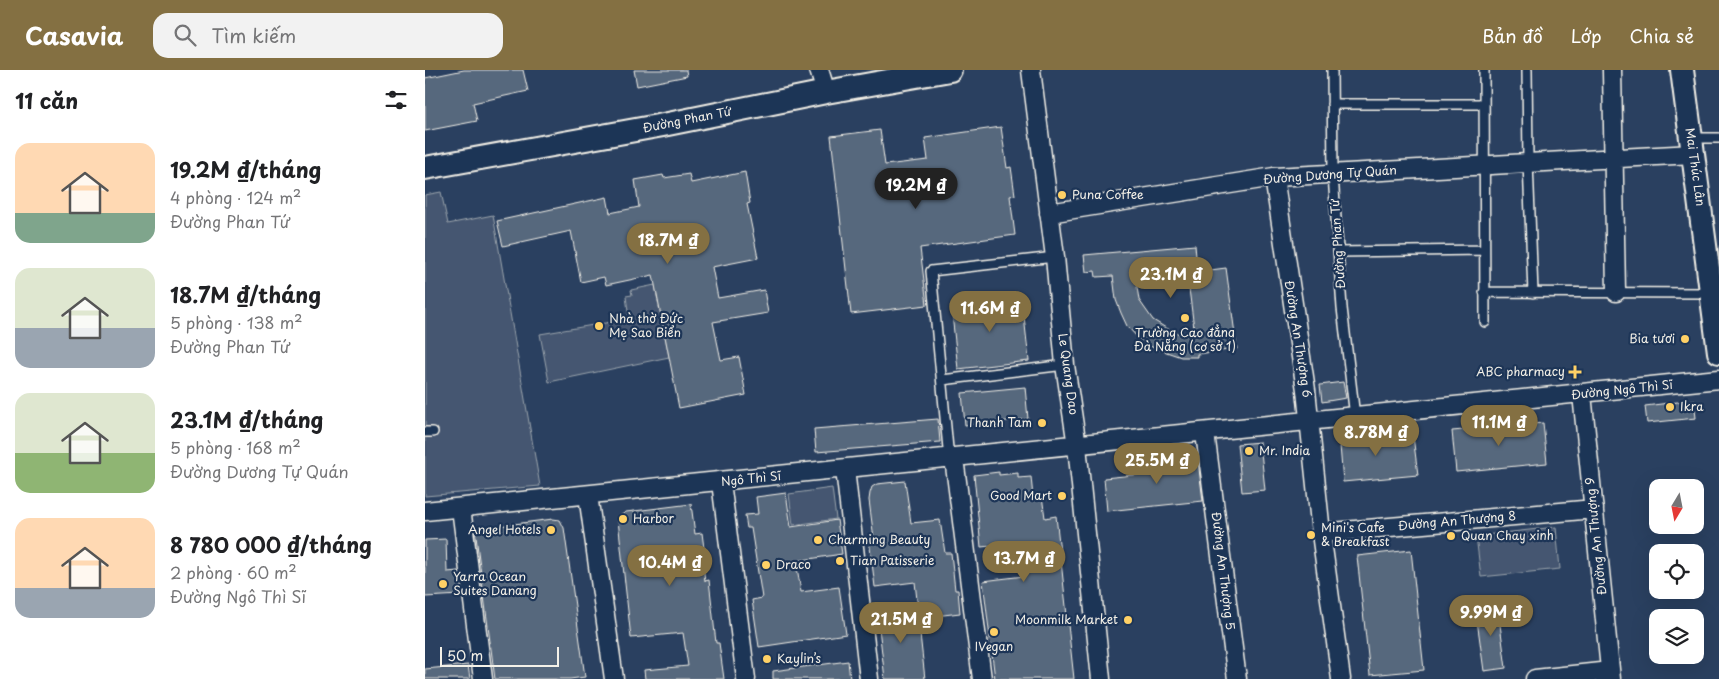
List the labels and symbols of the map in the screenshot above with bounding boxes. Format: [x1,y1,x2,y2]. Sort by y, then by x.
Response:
street label: Đường Phan Tứ [641,101,734,136]
street label: Mai Thúc Lân [1682,127,1710,207]
street label: Đường Dương Tự Quán [1263,160,1397,188]
pin: 19.2M ₫ [870,168,962,210]
place label: Puna Coffee [1072,185,1144,203]
marker: Puna Coffee [1056,189,1068,201]
street label: Đường Phan Tứ [1325,197,1349,290]
pin: 18.7M ₫ [622,222,714,265]
pin: 23.1M ₫ [1125,256,1217,299]
street label: Đường An Thượng 6 [1281,279,1317,399]
pin: 11.6M ₫ [944,290,1036,333]
place label: Nhà thờ Đức Mẹ Sao Biển [609,309,683,341]
marker: Trường Cao đẳng Đà Nẵng (cơ sở 1) [1179,312,1191,324]
marker: Nhà thờ Đức Mẹ Sao Biển [593,320,605,332]
place label: Trường Cao đẳng Đà Nẵng (cơ sở 1) [1134,323,1236,355]
place label: Bia tươi [1629,329,1675,347]
street label: Le Quang Dao [1054,332,1084,416]
marker: Bia tươi [1679,333,1691,345]
place label: ABC pharmacy [1476,362,1565,380]
marker: ABC pharmacy [1569,366,1581,378]
street label: Đường Ngô Thì Sĩ [1570,375,1674,403]
place label: Ikra [1680,397,1704,415]
marker: Ikra [1664,401,1676,413]
pin: 11.1M ₫ [1453,404,1545,447]
place label: Thanh Tam [967,413,1032,431]
pin: 8.78M ₫ [1330,414,1422,457]
marker: Thanh Tam [1036,417,1048,429]
place label: Mr. India [1259,441,1310,459]
pin: 25.5M ₫ [1111,442,1203,485]
marker: Mr. India [1243,445,1255,457]
street label: Ngô Thì Sĩ [720,466,782,490]
street label: Đường An Thượng 9 [1580,476,1610,596]
north arrow [1649,479,1704,534]
place label: Good Mart [990,486,1052,504]
marker: Good Mart [1056,490,1068,502]
street label: Đường An Thượng 8 [1397,506,1517,534]
place label: Harbor [633,509,675,527]
street label: Đường An Thượng 5 [1208,511,1240,631]
marker: Harbor [617,513,629,525]
place label: Mini's Cafe & Breakfast [1321,518,1390,550]
place label: Angel Hotels [468,520,542,538]
marker: Angel Hotels [545,524,557,536]
place label: Quan Chay xinh [1461,526,1554,544]
marker: Mini's Cafe & Breakfast [1305,529,1317,541]
place label: Charming Beauty [828,530,930,548]
marker: Quan Chay xinh [1445,530,1457,542]
marker: Charming Beauty [812,534,824,546]
pin: 13.7M ₫ [978,540,1070,583]
pin: 10.4M ₫ [624,544,716,587]
place label: Tian Patisserie [850,551,934,569]
place label: Draco [776,555,811,573]
marker: Tian Patisserie [834,555,846,567]
marker: Draco [760,559,772,571]
place label: Yarra Ocean Suites Danang [453,567,537,599]
marker: Yarra Ocean Suites Danang [437,578,449,590]
pin: 9.99M ₫ [1445,594,1537,637]
pin: 21.5M ₫ [855,602,947,644]
place label: Moonmilk Market [1015,610,1118,628]
marker: Moonmilk Market [1122,614,1134,626]
marker: IVegan [988,626,1000,638]
place label: IVegan [975,637,1013,655]
scale bar [440,644,559,667]
place label: Kaylin’s [777,649,821,667]
marker: Kaylin’s [761,653,773,665]

